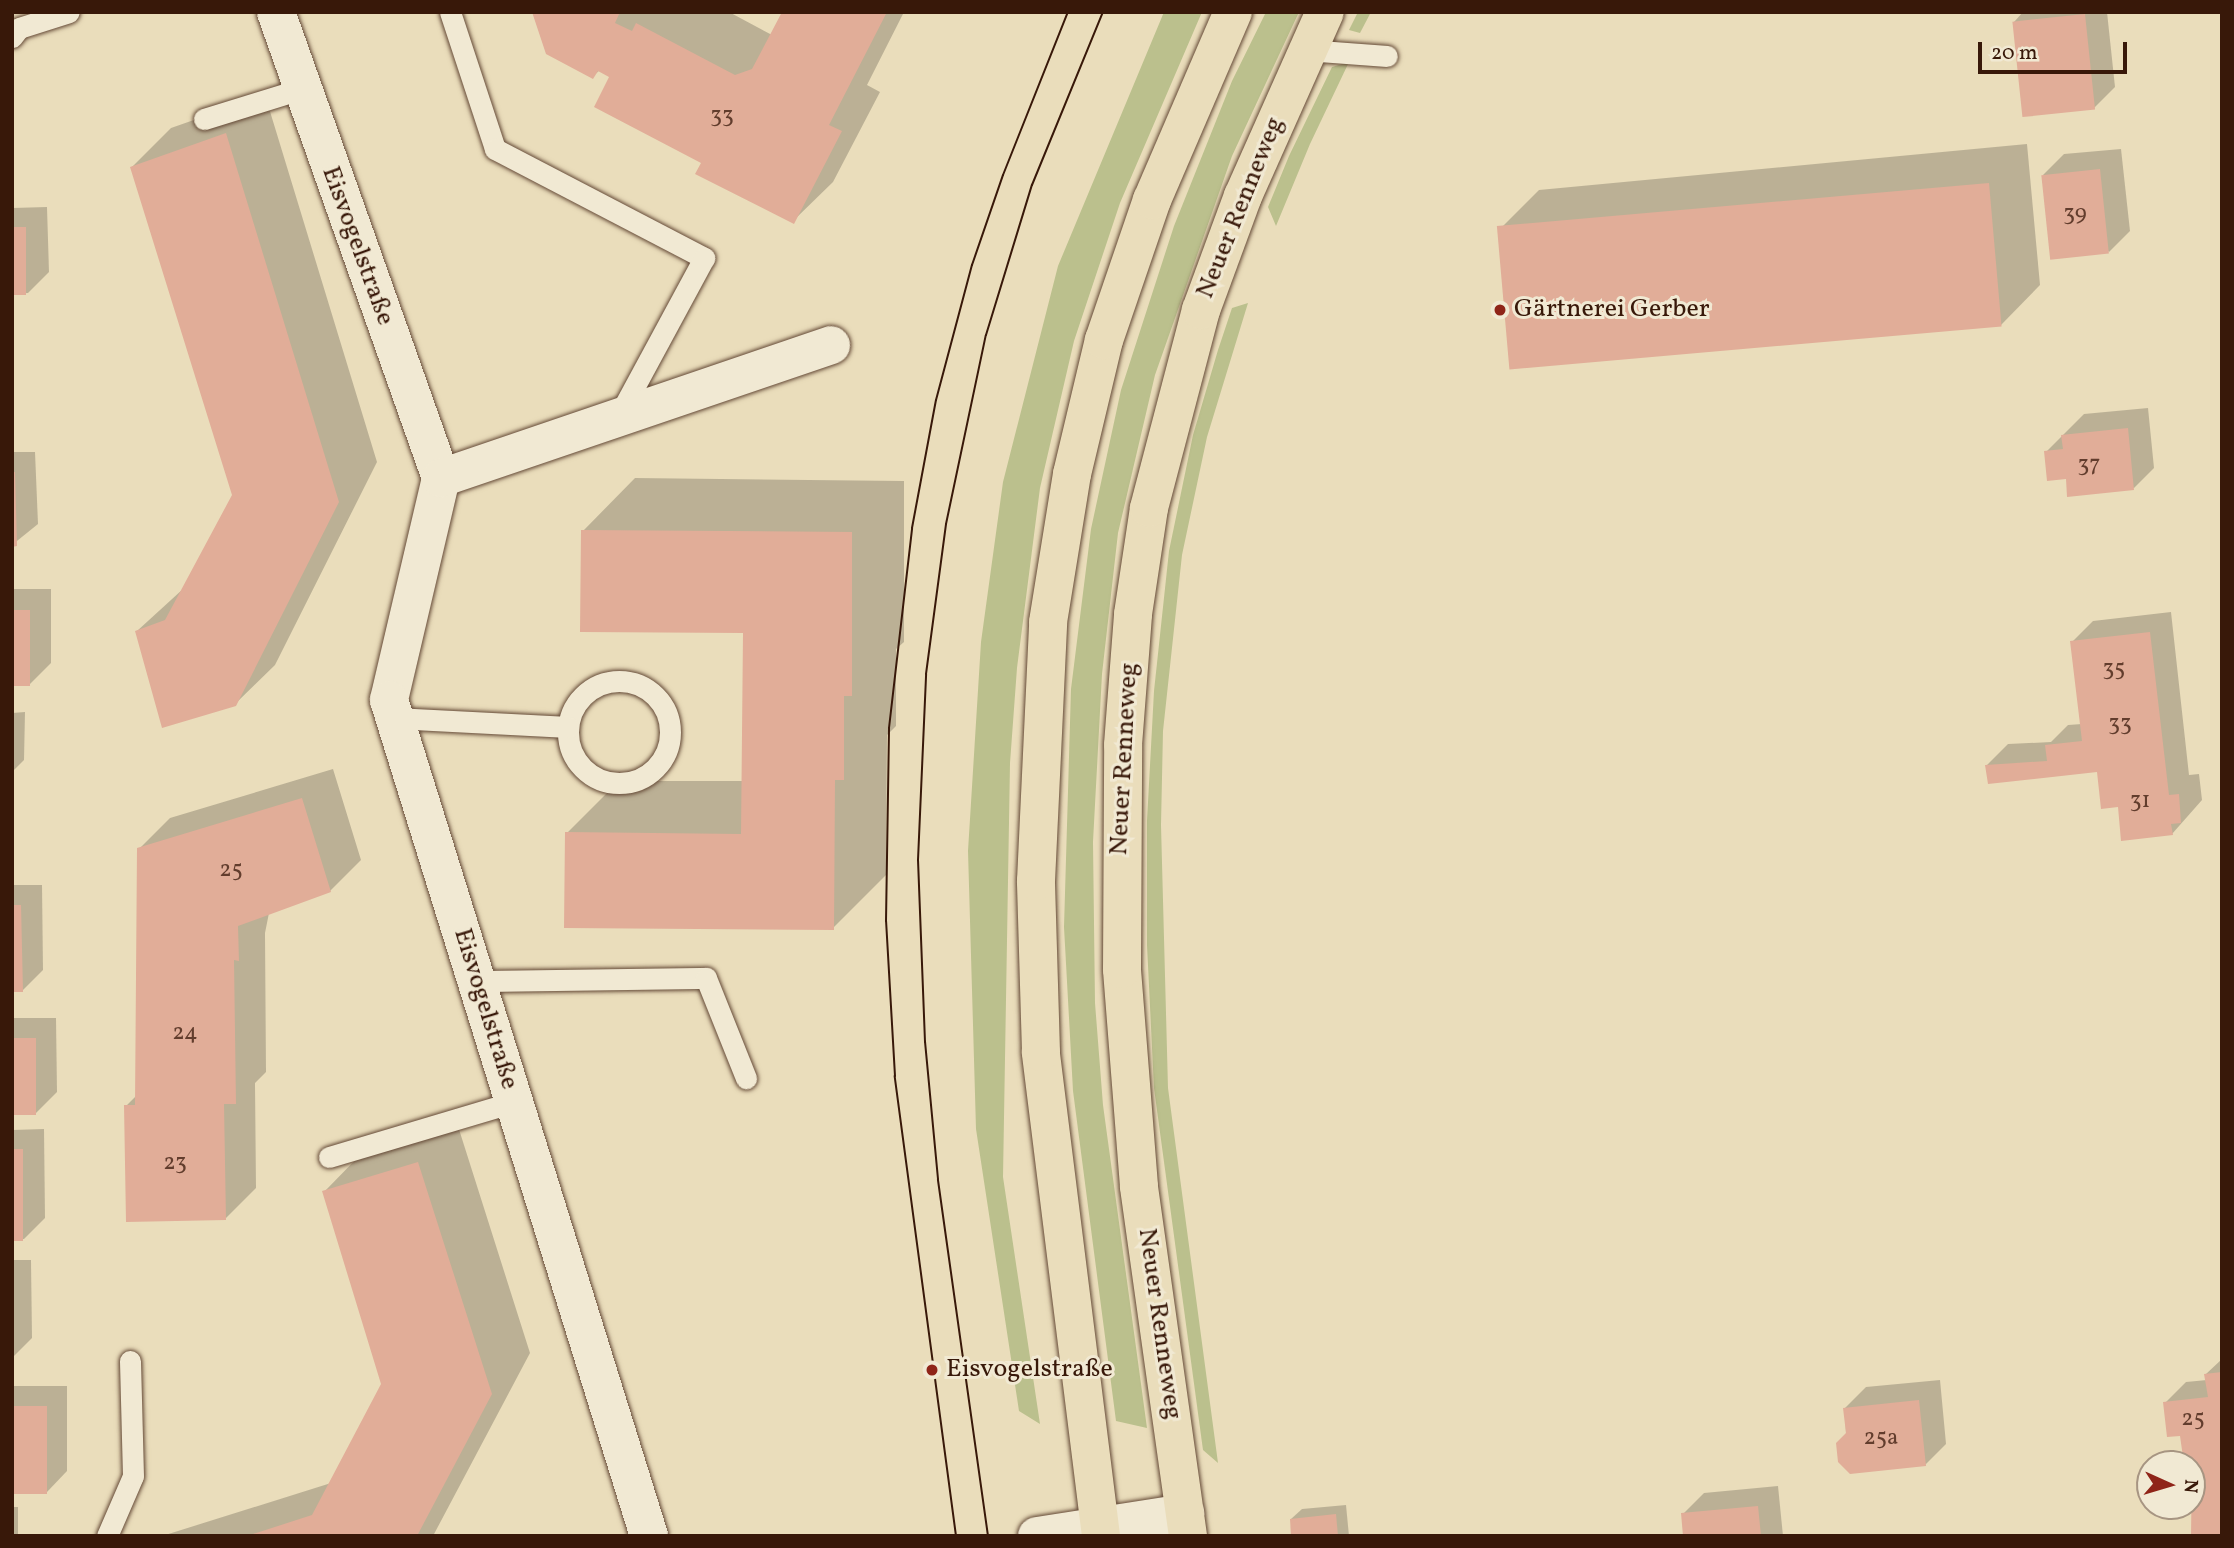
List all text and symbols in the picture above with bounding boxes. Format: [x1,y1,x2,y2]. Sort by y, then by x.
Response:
scale bar [1982,28,2131,72]
text: 20 m [1991,39,2037,68]
house number: 33 [710,102,734,130]
street label: Neuer Renneweg [1190,113,1292,303]
street label: Eisvogelstraße [314,162,400,330]
house number: 39 [2063,200,2087,228]
place label: Gärtnerei Gerber [1514,294,1710,326]
marker: Gärtnerei Gerber [1492,302,1508,318]
house number: 37 [2078,451,2100,479]
house number: 35 [2103,655,2125,683]
street label: Neuer Renneweg [1104,662,1146,856]
house number: 33 [2108,710,2132,738]
house number: 31 [2130,787,2150,815]
house number: 25 [219,856,243,884]
street label: Eisvogelstraße [446,925,524,1093]
house number: 24 [172,1019,198,1047]
house number: 23 [163,1149,187,1177]
street label: Neuer Renneweg [1130,1226,1188,1422]
place label: Eisvogelstraße [946,1354,1113,1386]
marker: Eisvogelstraße [924,1362,940,1378]
house number: 25 [2181,1405,2205,1433]
house number: 25a [1864,1424,1898,1452]
north arrow [2136,1450,2206,1520]
text: N [2177,1479,2203,1494]

